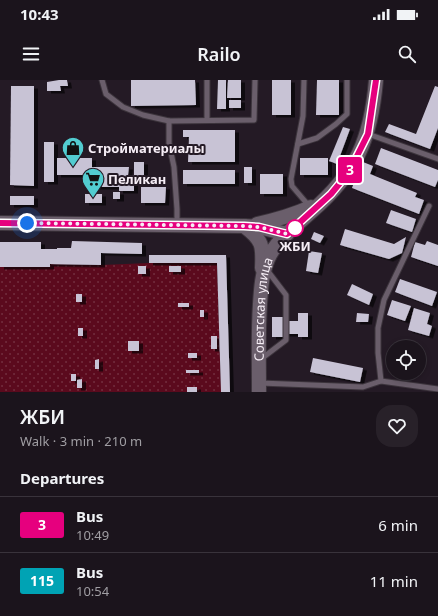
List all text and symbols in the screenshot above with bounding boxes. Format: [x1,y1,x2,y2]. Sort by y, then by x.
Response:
text: 10:43 [20,4,59,24]
text: Railo [197,42,241,66]
icon: menu [20,43,42,65]
icon: search [396,43,418,65]
shop icon: Стройматериалы [60,135,86,168]
place label: Стройматериалы [88,139,205,157]
line badge: 3 [337,157,363,183]
text: 3 [346,160,354,179]
supermarket icon: Пеликан [80,166,106,199]
place label: Пеликан [108,170,166,188]
your location [17,213,37,233]
marker: ЖБИ [286,219,304,237]
place label: ЖБИ [279,237,311,255]
street label: Советская улица [250,255,277,361]
map controls [386,340,426,380]
button: locate [386,340,426,380]
text: ЖБИ [20,404,65,430]
button: heart [376,405,418,447]
text: Walk · 3 min · 210 m [20,432,142,450]
text: Departures [20,468,104,488]
text: Bus [76,506,103,526]
text: 3 [38,515,46,534]
text: 6 min [378,515,418,535]
text: 10:49 [76,526,109,544]
text: Bus [76,562,103,582]
text: 115 [30,571,54,590]
text: 11 min [370,571,418,591]
text: 10:54 [76,582,109,600]

